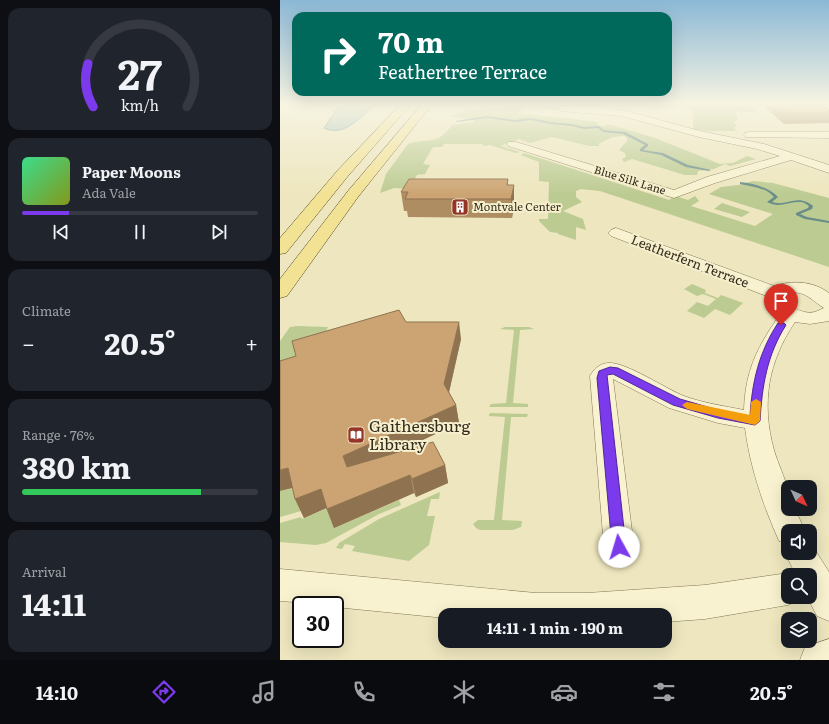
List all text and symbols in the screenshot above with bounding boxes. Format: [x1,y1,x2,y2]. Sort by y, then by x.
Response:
text: 70 m [378,20,444,62]
icon: right [312,28,364,80]
text: 27 [118,41,163,103]
text: Feathertree Terrace [378,58,547,85]
text: km/h [121,94,160,115]
text: Paper Moons [82,160,181,183]
street label: Blue Silk Lane [592,161,668,198]
text: Ada Vale [82,183,136,202]
building icon: Montvale Center [450,197,470,217]
place label: Montvale Center [473,198,561,214]
icon: previous [50,221,72,243]
icon: pause [129,221,151,243]
icon: next [208,221,230,243]
street label: Leatherfern Terrace [629,229,752,292]
pin [764,284,798,325]
icon: arrive [770,290,792,312]
text: Climate [22,301,71,320]
text: 20.5° [104,320,176,364]
text: − [22,326,35,359]
text: + [245,326,258,359]
place label: Gaithersburg Library [369,413,470,455]
text: Range · 76% [22,425,95,444]
library icon: Gaithersburg Library [346,425,366,445]
text: 380 km [22,444,131,488]
north arrow [781,480,817,516]
map controls [781,480,817,648]
button: sound [781,524,817,560]
position arrow [598,526,640,568]
text: Arrival [22,562,66,581]
button: search [781,568,817,604]
text: 14:11 [22,581,86,625]
speed limit sign: 30 [292,596,344,648]
button: layers [781,612,817,648]
text: 14:11 · 1 min · 190 m [487,616,623,639]
icon: directions [150,678,178,706]
icon: music [250,678,278,706]
icon: phone [350,678,378,706]
icon: climate [450,678,478,706]
icon: car [550,678,578,706]
icon: filters [650,678,678,706]
text: 14:10 [36,679,78,706]
text: 20.5° [750,679,793,706]

